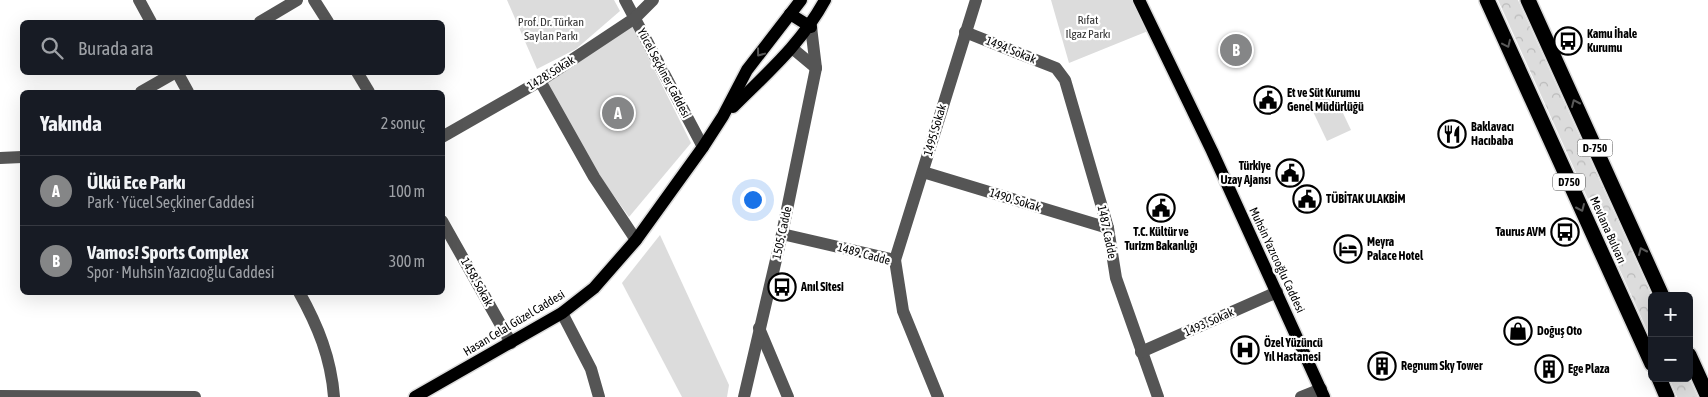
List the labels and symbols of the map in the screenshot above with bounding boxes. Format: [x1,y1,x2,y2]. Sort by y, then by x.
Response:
park label: Rıfat Ilgaz Parkı [1066,13,1110,41]
park label: Prof. Dr. Türkan Saylan Parkı [518,15,584,43]
street label: Yücel Seçkiner Caddesi [634,26,694,120]
bus stop icon: Kamu İhale Kurumu [1553,26,1583,56]
place label: Kamu İhale Kurumu [1587,26,1638,55]
pin: B [1220,31,1252,69]
street label: 1494. Sokak [984,34,1039,67]
one-way arrow [1501,39,1511,48]
one-way arrow [757,47,766,57]
street label: 1428. Sokak [525,53,578,93]
public building icon: Et ve Süt Kurumu Genel Müdürlüğü [1253,85,1283,115]
place label: Et ve Süt Kurumu Genel Müdürlüğü [1287,86,1364,114]
pin: A [602,94,634,132]
one-way arrow [1571,99,1581,108]
street label: 1495. Sokak [921,102,949,157]
restaurant icon: Baklavacı Hacıbaba [1437,119,1467,149]
place label: Baklavacı Hacıbaba [1471,120,1514,148]
road number: D-750 [1578,140,1612,156]
public building icon: Türkiye Uzay Ajansı [1275,158,1305,188]
place label: Türkiye Uzay Ajansı [1220,159,1272,187]
road number: D750 [1553,173,1585,190]
public building icon: TÜBİTAK ULAKBİM [1292,184,1322,214]
street label: 1490. Sokak [988,186,1043,215]
your location [740,187,766,213]
place label: TÜBİTAK ULAKBİM [1326,191,1406,206]
public building icon: T.C. Kültür ve Turizm Bakanlığı [1146,193,1176,223]
street label: Mevlana Bulvarı [1587,195,1629,265]
one-way arrow [1575,203,1586,212]
street label: 1487. Cadde [1095,204,1119,260]
street label: 1505. Cadde [770,205,794,261]
street label: Muhsin Yazıcıoğlu Caddesi [1246,205,1308,315]
bus stop icon: Taurus AVM [1550,217,1580,247]
place label: T.C. Kültür ve Turizm Bakanlığı [1124,225,1198,253]
place label: Taurus AVM [1495,225,1546,239]
hotel icon: Meyra Palace Hotel [1333,234,1363,264]
place label: Meyra Palace Hotel [1367,235,1424,263]
street label: 1489. Cadde [836,240,892,268]
one-way arrow [1638,247,1649,256]
street label: 1458. Sokak [458,255,496,309]
bus stop icon: Anıl Sitesi [767,272,797,302]
place label: Anıl Sitesi [800,280,844,294]
street label: Hasan Celal Güzel Caddesi [461,287,567,359]
street label: 1493. Sokak [1182,305,1237,339]
shop icon: Doğuş Oto [1503,316,1533,346]
place label: Doğuş Oto [1537,324,1583,338]
hospital icon: Özel Yüzüncü Yıl Hastanesi [1230,335,1260,365]
place label: Özel Yüzüncü Yıl Hastanesi [1263,335,1323,364]
building icon: Regnum Sky Tower [1367,351,1397,381]
building icon: Ege Plaza [1534,354,1564,384]
place label: Regnum Sky Tower [1401,359,1483,373]
place label: Ege Plaza [1568,362,1610,376]

